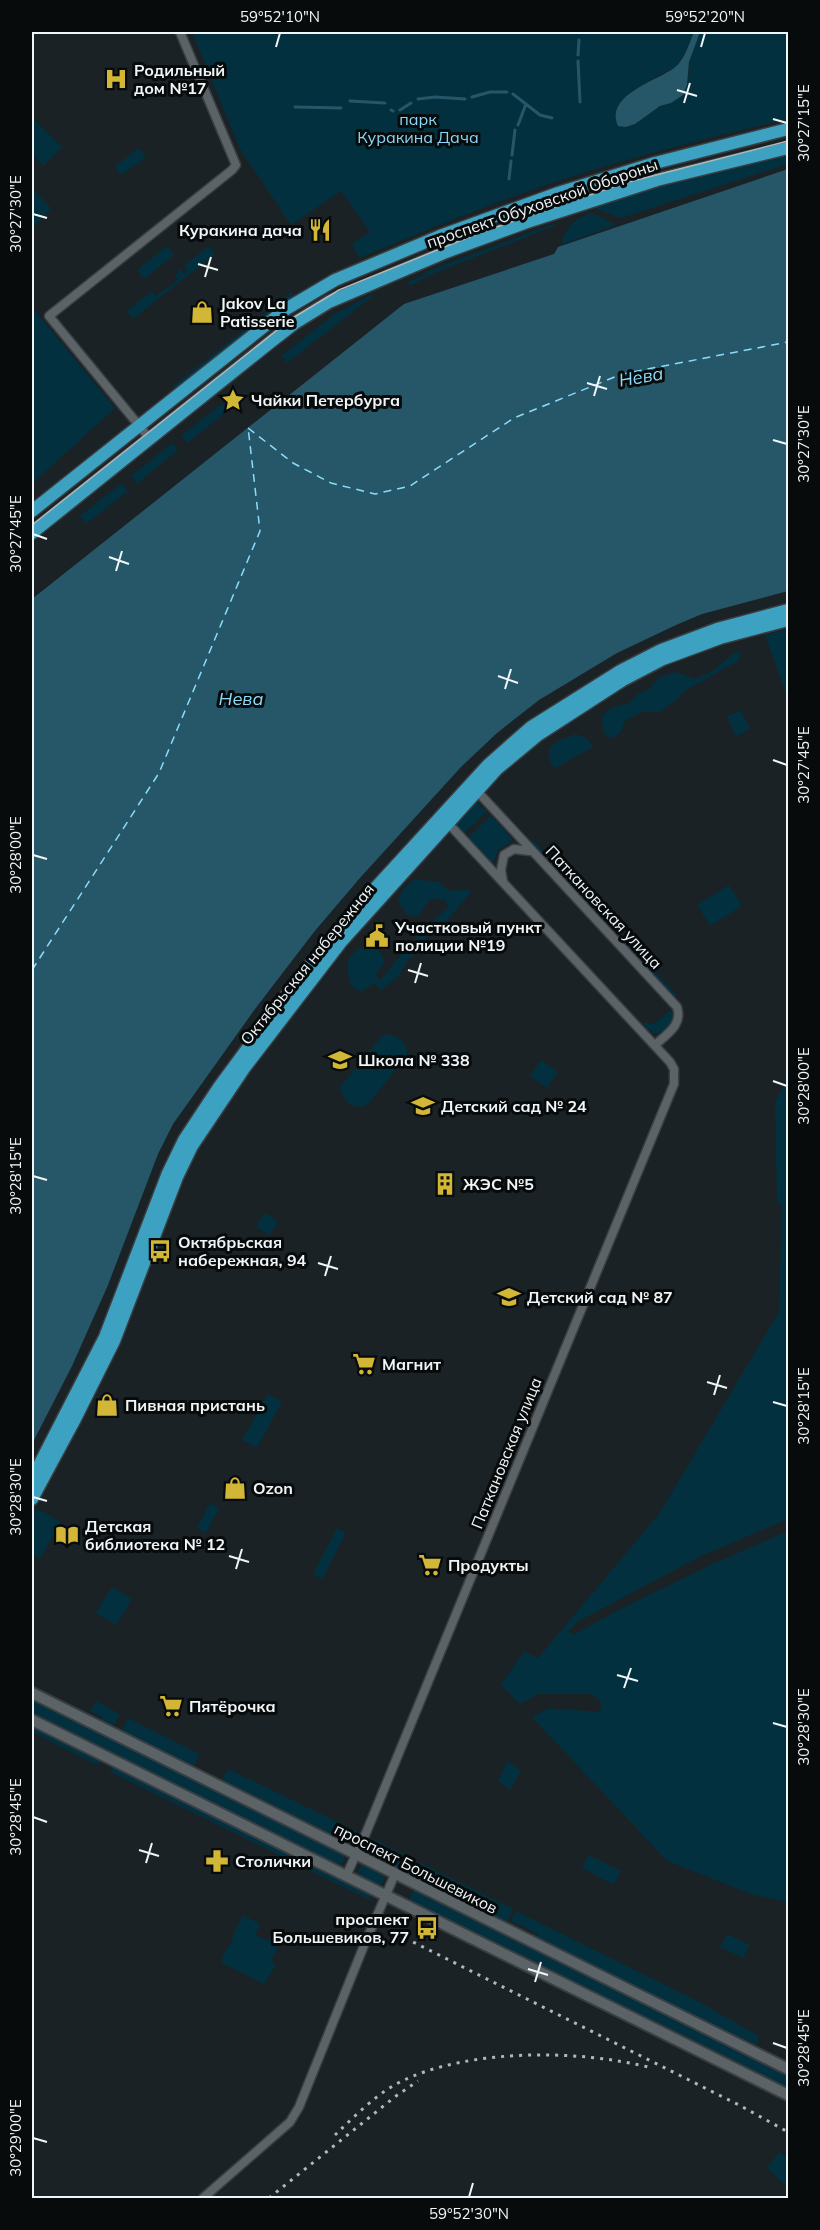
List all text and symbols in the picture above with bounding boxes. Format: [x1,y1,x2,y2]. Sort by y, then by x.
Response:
text: 59°52'10"N [240,7,320,26]
text: 59°52'20"N [665,7,745,26]
place label: Родильный дом №17 [134,60,225,98]
hospital icon: Родильный дом №17 [103,66,129,92]
text: 30°27'15"E [794,84,813,162]
park label: парк Куракина Дача [357,109,479,147]
street label: проспект Обуховской Обороны [424,154,660,252]
text: 30°27'30"E [6,175,25,253]
restaurant icon: Куракина дача [307,217,333,243]
place label: Куракина дача [179,220,302,240]
place label: Jakov La Patisserie [220,293,295,331]
shop icon: Jakov La Patisserie [189,299,215,325]
water label: Нева [617,361,665,392]
place icon: Чайки Петербурга [220,387,246,413]
place label: Чайки Петербурга [251,390,400,410]
text: 30°27'30"E [794,405,813,483]
text: 30°27'45"E [6,495,25,573]
water label: Нева [219,687,263,710]
text: 30°27'45"E [794,726,813,804]
text: 30°28'00"E [6,816,25,894]
street label: Паткановская улица [542,841,666,973]
street label: Октябрьская набережная [236,879,378,1049]
place label: Участковый пункт полиции №19 [394,917,542,955]
public building icon: Участковый пункт полиции №19 [364,923,390,949]
school or university icon: Школа № 338 [327,1047,353,1073]
text: 30°28'00"E [794,1047,813,1125]
place label: Школа № 338 [358,1050,470,1070]
school or university icon: Детский сад № 24 [410,1093,436,1119]
place label: Детский сад № 24 [441,1096,587,1116]
text: 30°28'15"E [6,1137,25,1215]
building icon: ЖЭС №5 [432,1171,458,1197]
place label: ЖЭС №5 [463,1174,534,1194]
place label: Октябрьская набережная, 94 [178,1232,307,1270]
bus stop icon: Октябрьская набережная, 94 [147,1238,173,1264]
school or university icon: Детский сад № 87 [496,1284,522,1310]
place label: Детский сад № 87 [527,1287,673,1307]
supermarket icon: Магнит [351,1351,377,1377]
place label: Магнит [382,1354,441,1374]
text: 30°28'15"E [794,1367,813,1445]
street label: Паткановская улица [466,1374,546,1532]
shop icon: Пивная пристань [94,1392,120,1418]
place label: Пивная пристань [125,1395,265,1415]
text: 30°28'30"E [6,1458,25,1536]
shop icon: Ozon [222,1475,248,1501]
place label: Ozon [253,1478,293,1498]
place label: Детская библиотека № 12 [85,1516,225,1554]
library icon: Детская библиотека № 12 [54,1522,80,1548]
supermarket icon: Продукты [417,1552,443,1578]
place label: Продукты [448,1555,529,1575]
text: 30°28'30"E [794,1688,813,1766]
supermarket icon: Пятёрочка [158,1693,184,1719]
place label: Пятёрочка [189,1696,276,1716]
text: 30°28'45"E [6,1778,25,1856]
street label: проспект Большевиков [331,1818,501,1918]
pharmacy icon: Столички [204,1848,230,1874]
place label: Столички [235,1851,311,1871]
place label: проспект Большевиков, 77 [272,1909,409,1947]
bus stop icon: проспект Большевиков, 77 [414,1915,440,1941]
text: 30°28'45"E [794,2009,813,2087]
text: 30°29'00"E [6,2099,25,2177]
text: 59°52'30"N [429,2204,509,2223]

